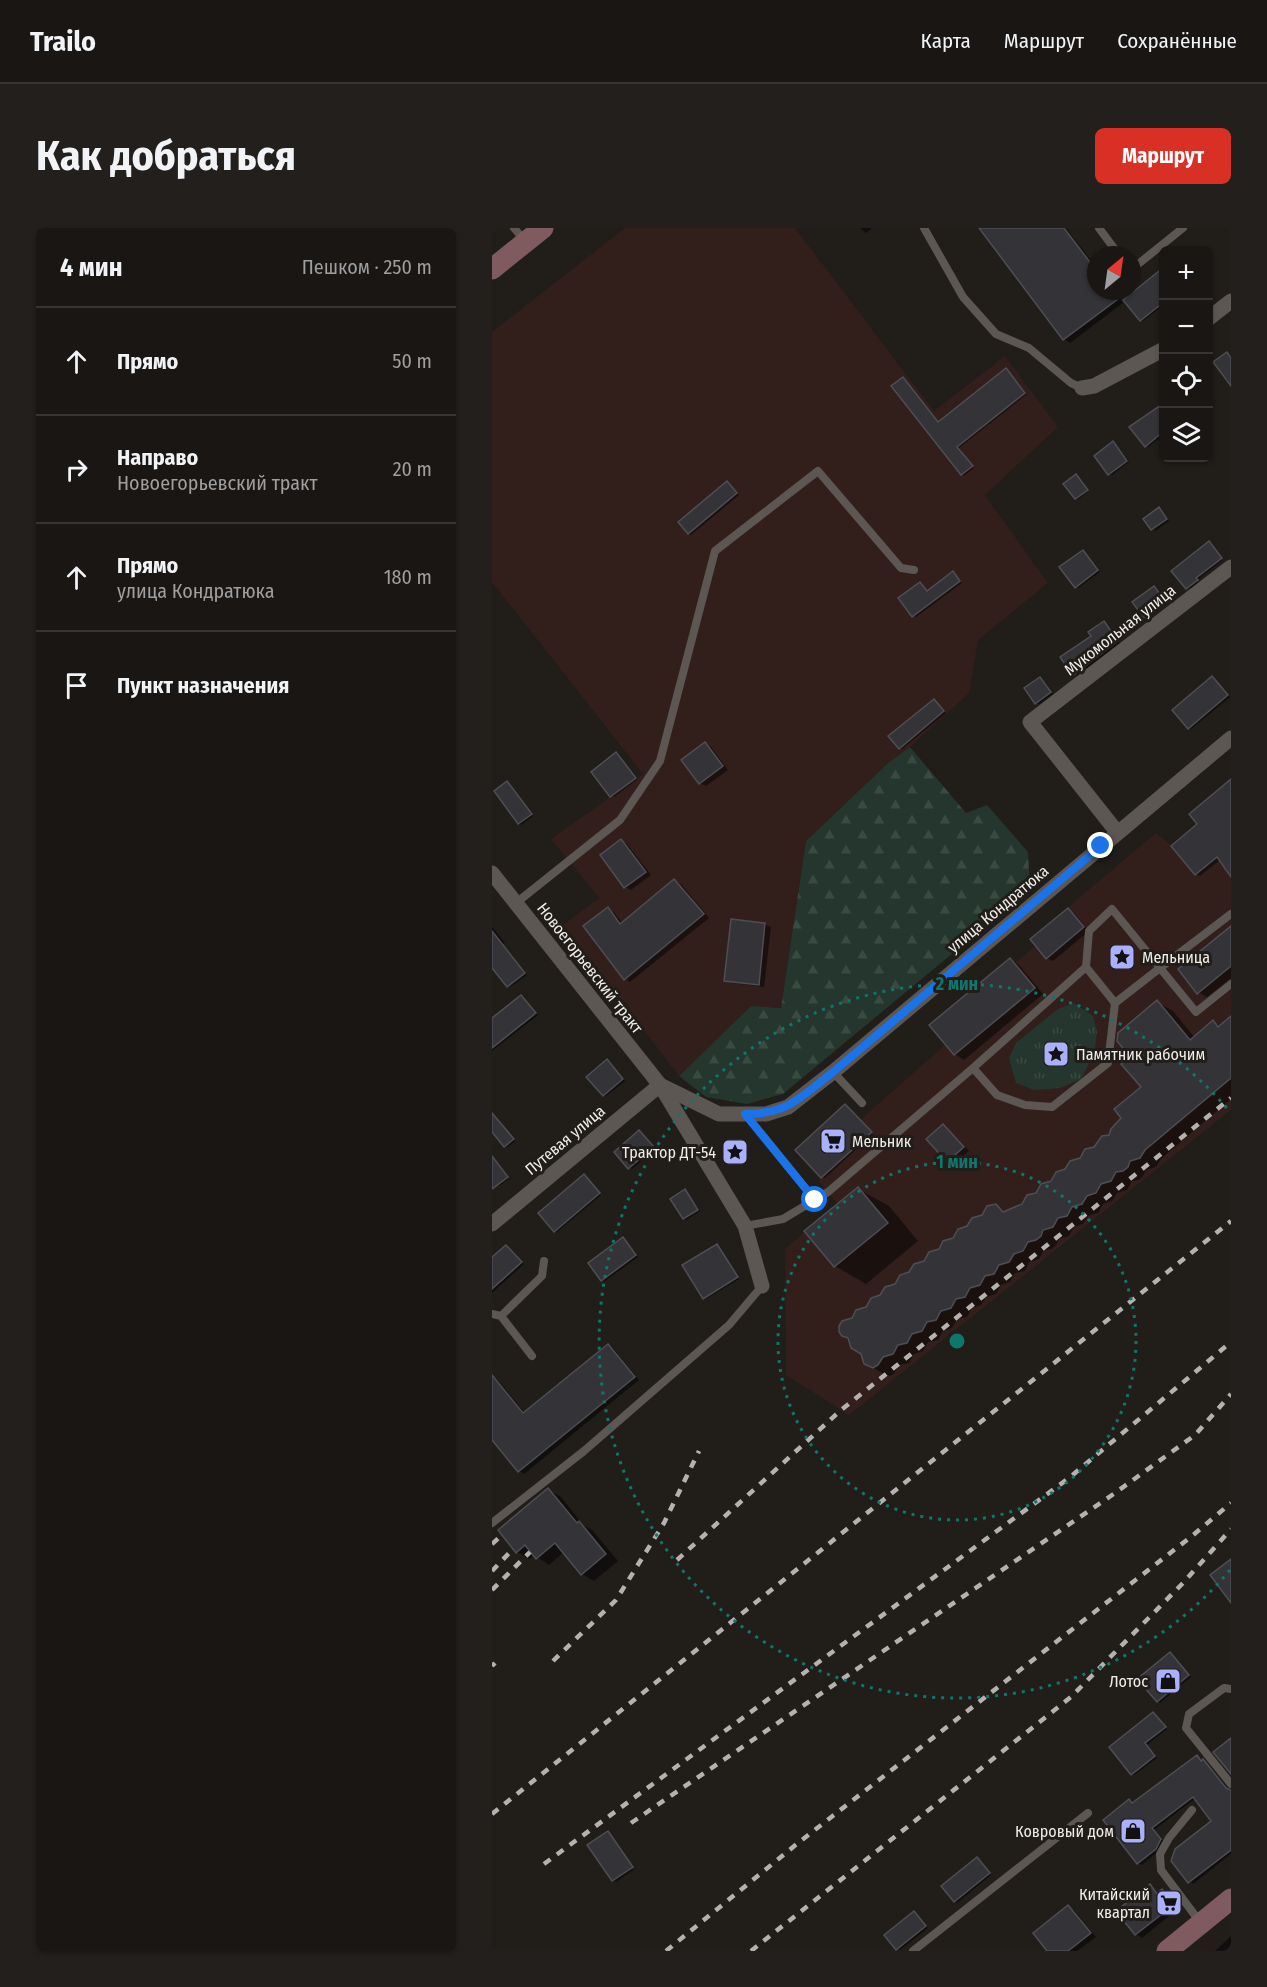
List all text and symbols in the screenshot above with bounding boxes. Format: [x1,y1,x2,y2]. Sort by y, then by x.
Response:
text: Trailo [30,25,96,58]
text: Карта [921,28,971,54]
text: Маршрут [1004,28,1084,54]
text: Сохранённые [1117,28,1237,54]
button: Маршрут [1095,128,1231,184]
text: Как добраться [36,131,296,181]
north arrow [1087,246,1141,300]
map controls [1159,246,1213,462]
button: + [1159,246,1213,300]
text: 4 мин [60,252,122,283]
text: Пешком · 250 m [302,255,432,279]
button: − [1159,300,1213,354]
icon: ahead [60,345,93,378]
text: Прямо [117,348,178,375]
text: 50 m [392,349,432,373]
button: locate [1159,354,1213,408]
button: layers [1159,408,1213,462]
text: Направо [117,444,198,471]
icon: right [60,453,93,486]
text: 20 m [393,457,432,481]
text: Новоегорьевский тракт [117,471,318,495]
text: Прямо [117,552,178,579]
icon: ahead [60,561,93,594]
text: 180 m [384,565,432,589]
text: улица Кондратюка [117,579,275,603]
street label: Мукомольная улица [1061,581,1180,679]
icon: arrive [60,669,93,702]
text: Пункт назначения [117,672,289,699]
route end [1087,832,1113,858]
street label: улица Кондратюка [944,861,1052,957]
street label: Новоегорьевский тракт [533,899,647,1037]
place icon: Мельница [1107,942,1137,972]
place label: Мельница [1142,948,1210,967]
text: 2 мин [935,973,978,995]
place icon: Памятник рабочим [1041,1039,1071,1069]
place label: Памятник рабочим [1076,1045,1205,1064]
street label: Путевая улица [521,1101,609,1179]
supermarket icon: Мельник [818,1126,848,1156]
place label: Мельник [852,1132,912,1151]
place icon: Трактор ДТ-54 [720,1137,750,1167]
place label: Трактор ДТ-54 [622,1143,716,1162]
text: 1 мин [936,1151,978,1173]
route start [801,1186,827,1212]
centre of rings [947,1331,967,1351]
shop icon: Лотос [1153,1666,1183,1696]
place label: Лотос [1109,1672,1148,1691]
shop icon: Ковровый дом [1118,1816,1148,1846]
place label: Ковровый дом [1015,1822,1114,1841]
place label: Китайский квартал [1079,1885,1150,1922]
supermarket icon: Китайский квартал [1154,1888,1184,1918]

